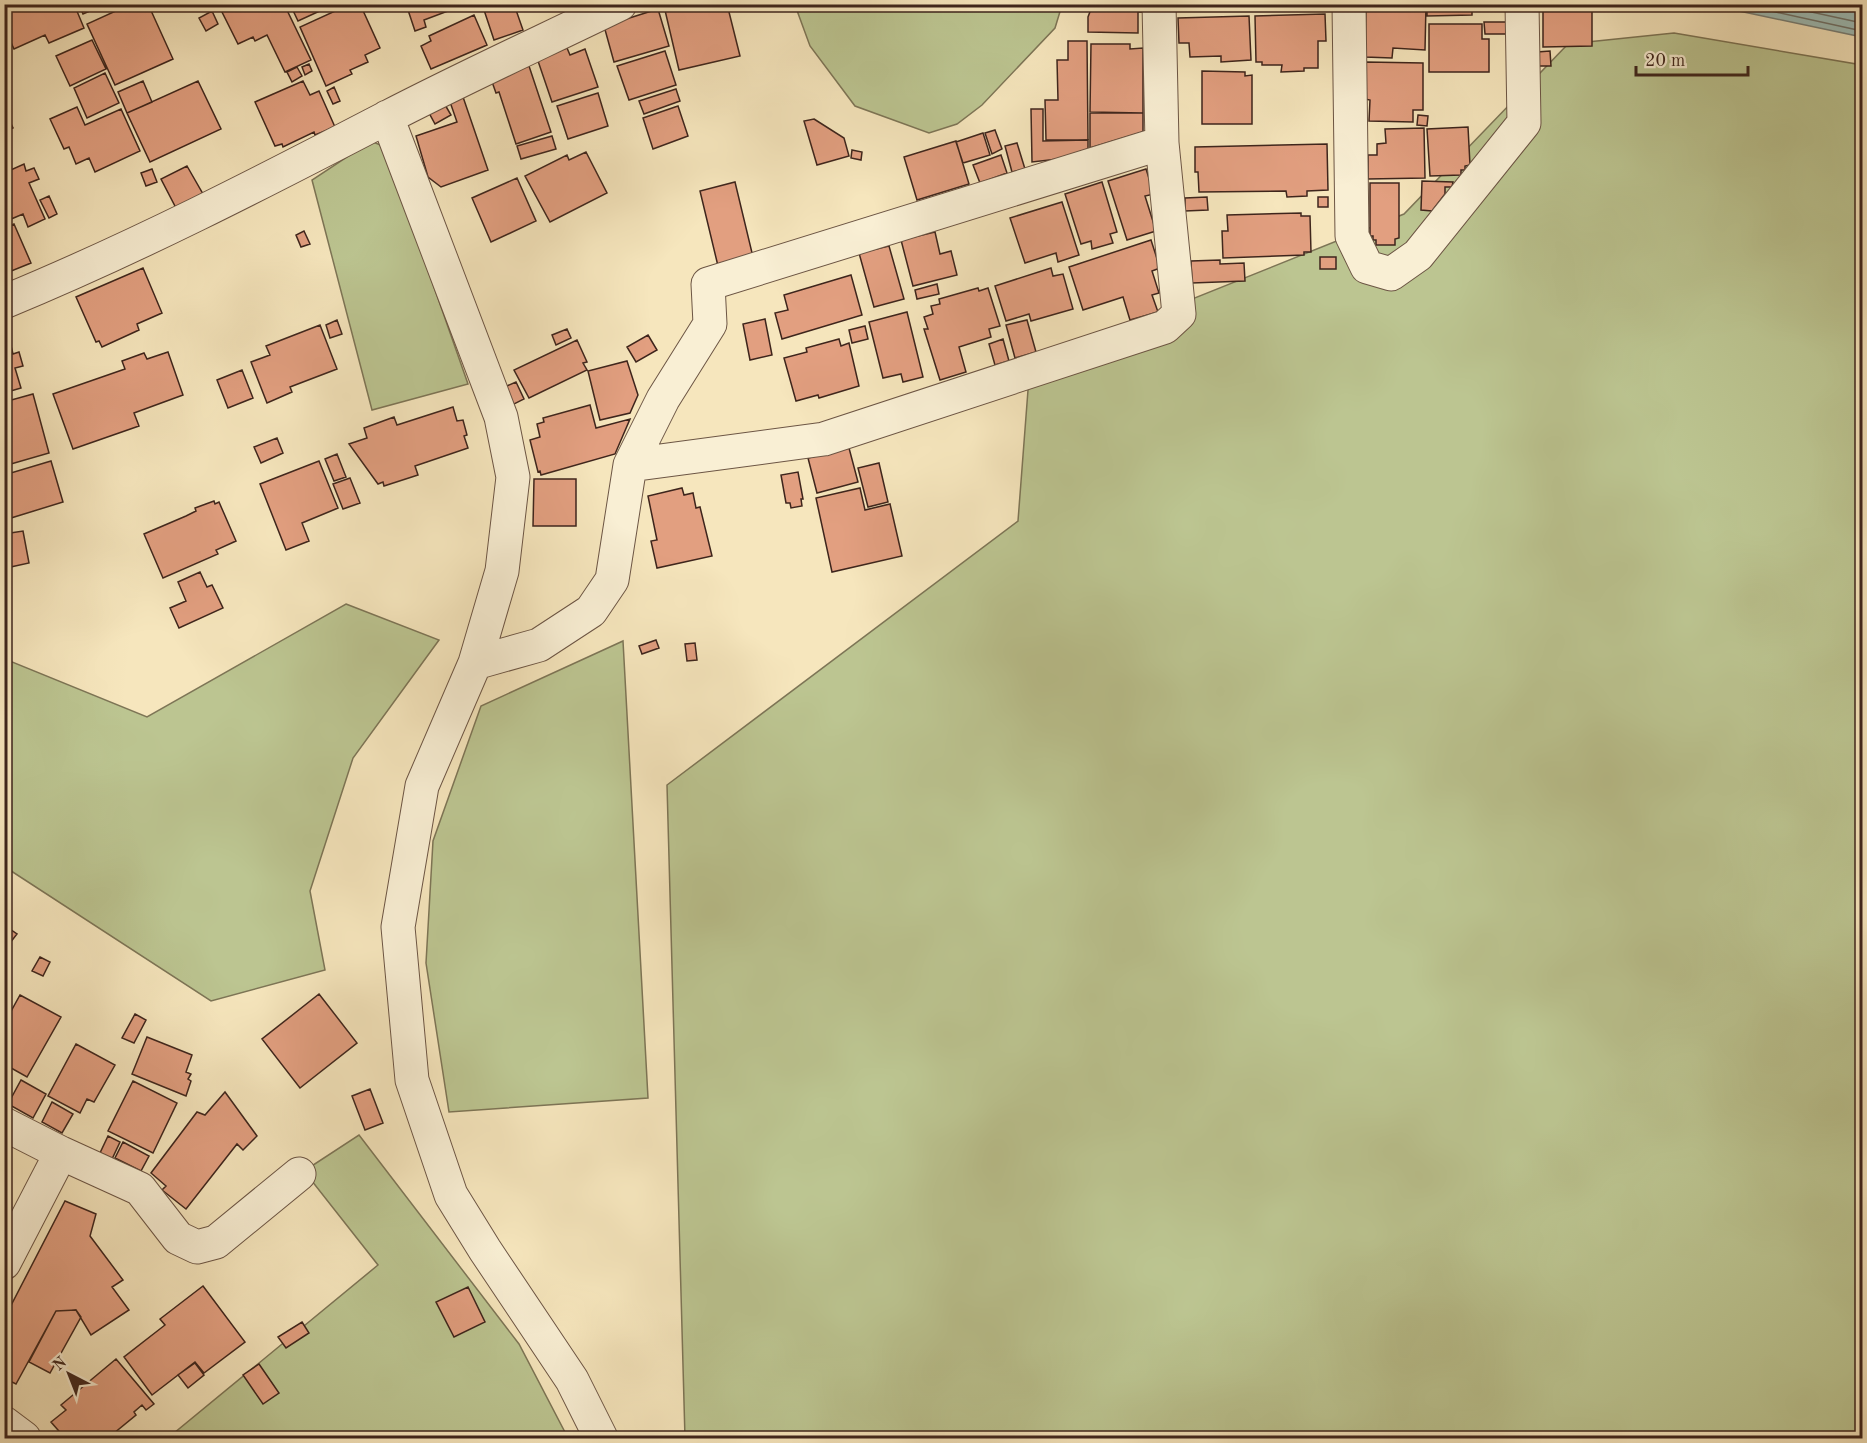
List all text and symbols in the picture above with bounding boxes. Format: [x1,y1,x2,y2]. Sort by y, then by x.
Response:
scale bar [1636,39,1748,77]
text: 20 m [1645,52,1685,70]
north arrow [39,1344,99,1404]
text: N [50,1354,71,1374]

